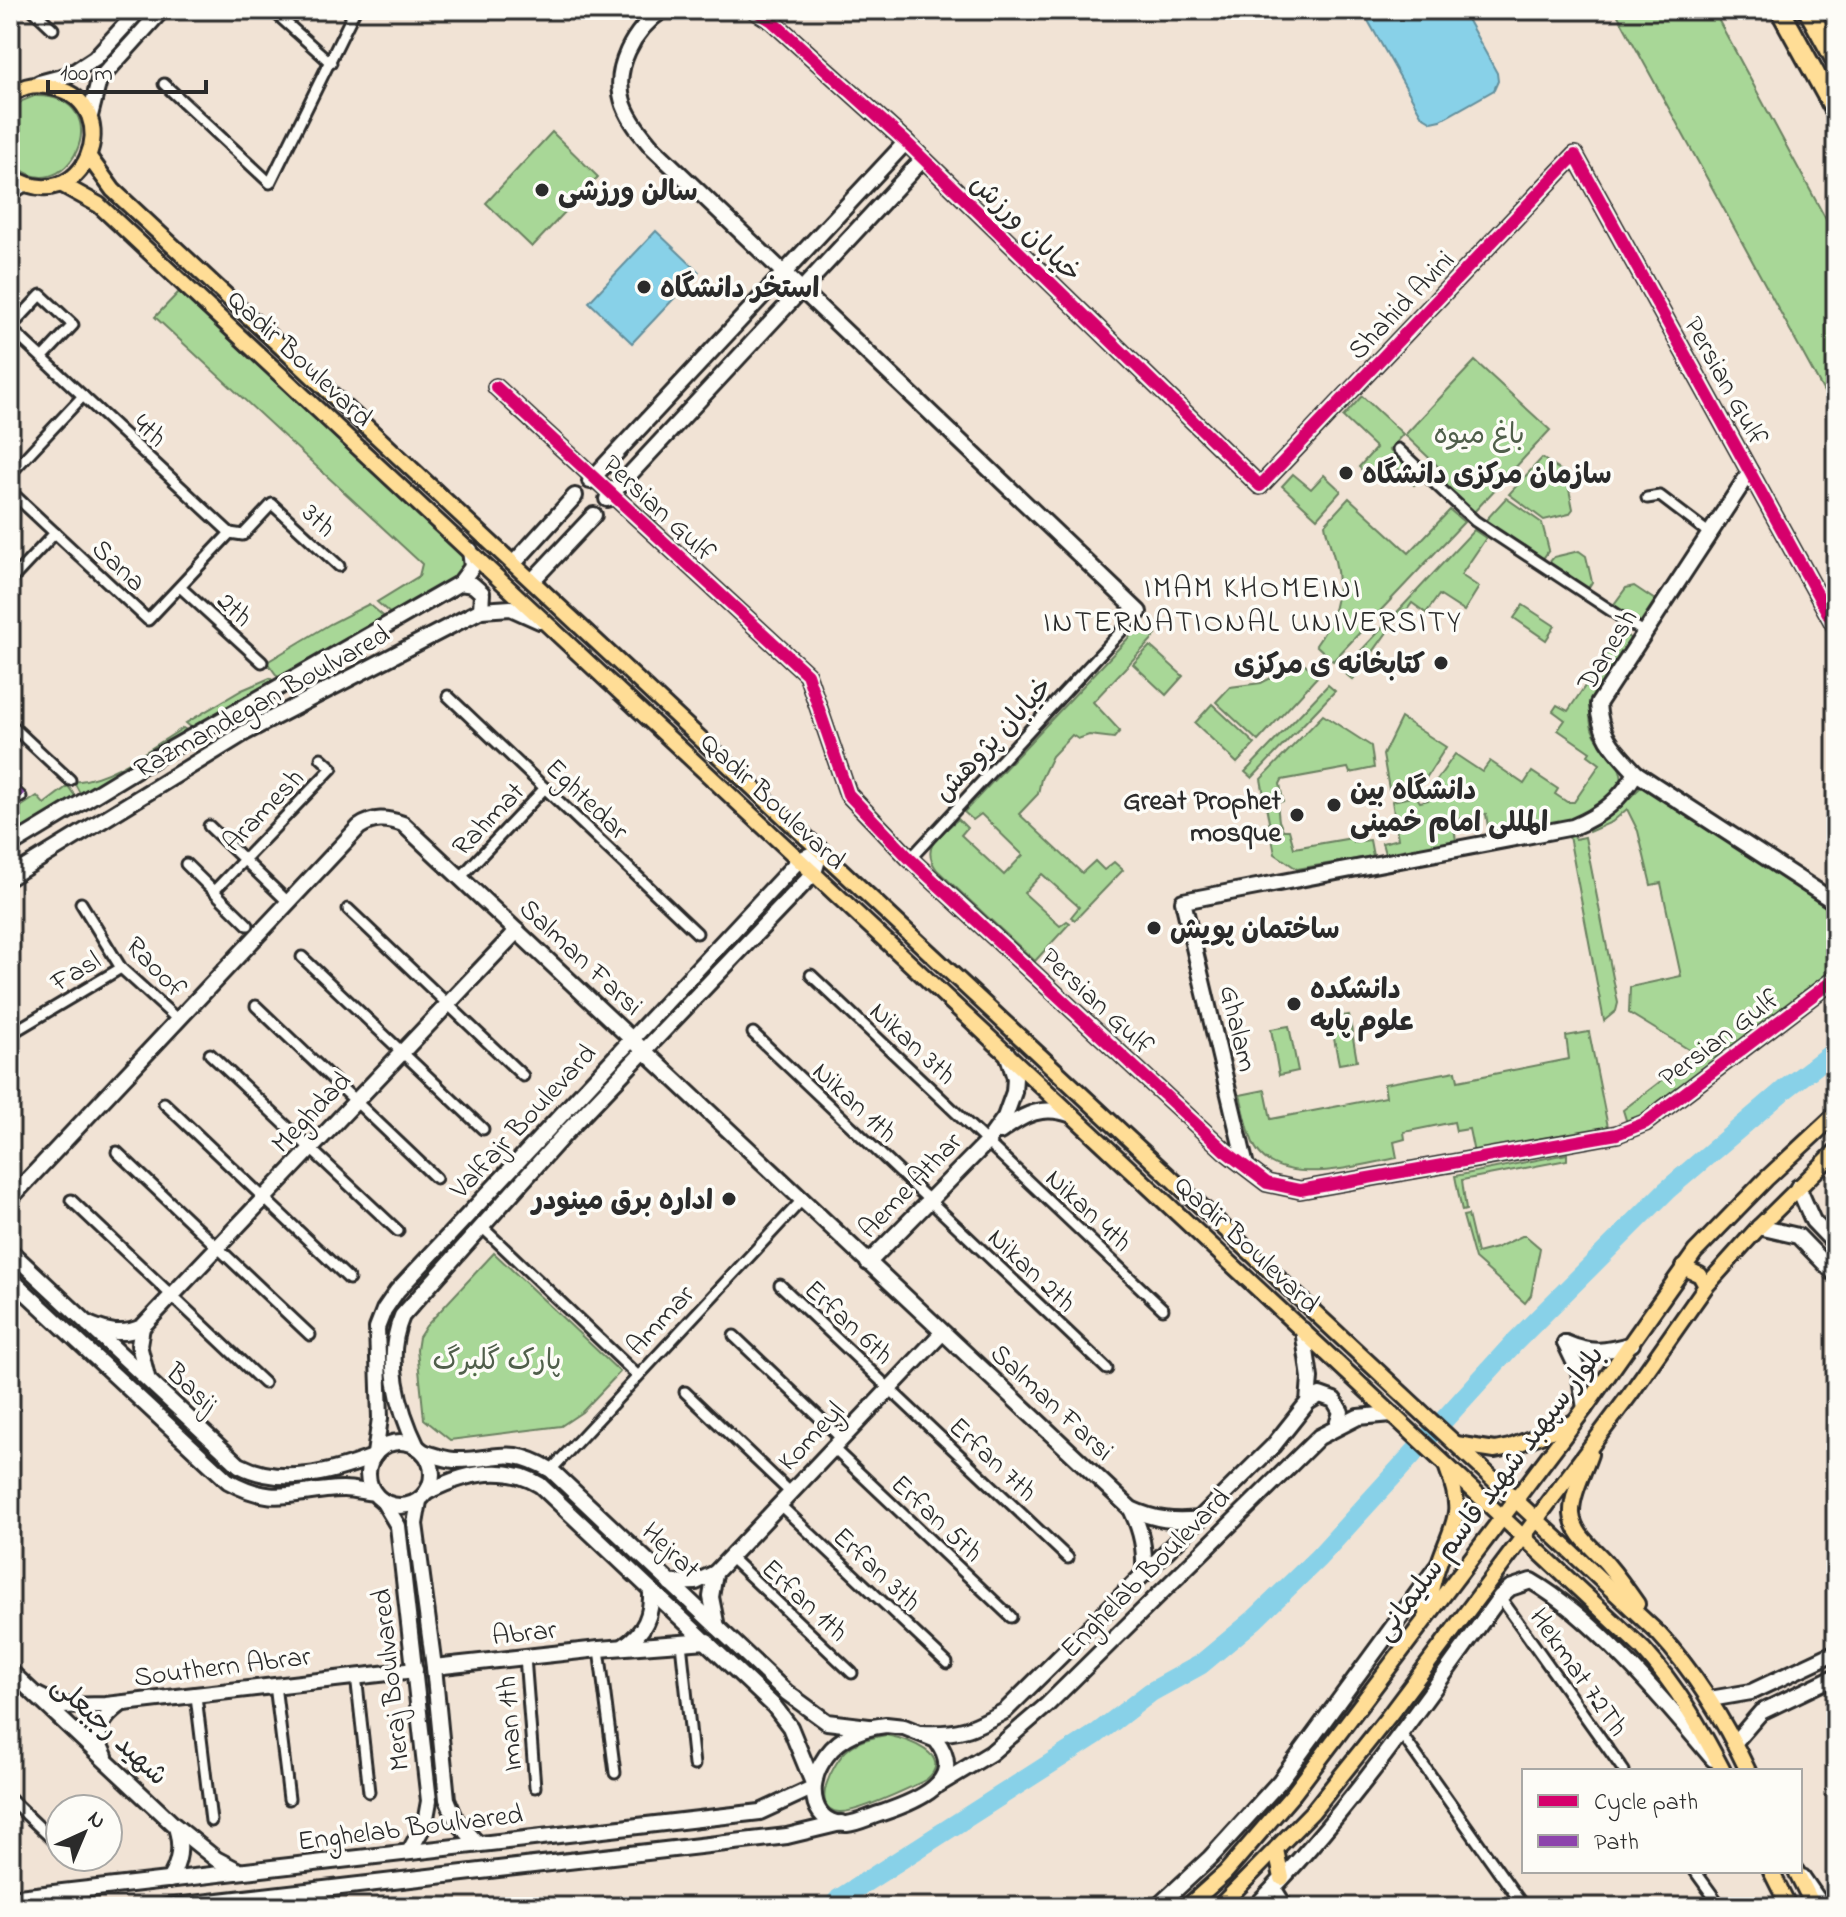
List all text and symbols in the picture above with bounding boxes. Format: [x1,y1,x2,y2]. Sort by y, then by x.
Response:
scale bar [48,44,206,94]
text: 100 m [60,57,113,92]
street label: خیابان ورزش [959,165,1090,294]
place label: سالن ورزشی [558,173,698,214]
marker: سالن ورزشی [533,181,551,199]
street label: Shahid Avini [1339,242,1466,371]
place label: استخر دانشگاه [660,270,819,311]
marker: استخر دانشگاه [635,278,653,296]
street label: Qadir Boulevard [216,281,381,438]
street label: Persian Gulf [1672,310,1776,454]
street label: 4th [122,405,175,458]
park label: باغ میوه [1433,416,1525,457]
street label: Persian Gulf [592,446,724,573]
place label: سازمان مرکزی دانشگاه [1362,456,1612,497]
marker: سازمان مرکزی دانشگاه [1337,464,1355,482]
street label: 3th [291,495,344,548]
street label: Sana [81,530,154,603]
district label: IMAM KHOMEINI INTERNATIONAL UNIVERSITY [1043,568,1463,646]
street label: 2th [206,583,261,638]
street label: Danesh [1568,602,1650,701]
street label: Razmandegan Boulvared [127,616,398,790]
place label: کتابخانه ی مرکزی [1234,646,1426,687]
marker: کتابخانه ی مرکزی [1432,654,1450,672]
street label: خیابان پژوهش [925,668,1064,813]
street label: Qadir Boulevard [689,724,854,881]
street label: Eghtedar [534,750,637,851]
street label: Aramesh [214,760,315,863]
place label: دانشگاه بین المللی امام خمینی [1350,772,1548,845]
street label: Rahmat [443,774,536,867]
place label: Great Prophet mosque [1123,782,1282,855]
marker: دانشگاه بین المللی امام خمینی [1325,796,1343,814]
marker: Great Prophet mosque [1288,806,1306,824]
street label: Salman Farsi [508,890,651,1027]
place label: ساختمان پویش [1170,911,1340,952]
marker: ساختمان پویش [1145,919,1163,937]
street label: Raoof [114,928,194,1009]
street label: Persian Gulf [1030,939,1162,1066]
street label: Fasl [43,942,110,1005]
place label: دانشکده علوم پایه [1310,971,1414,1044]
street label: Persian Gulf [1651,981,1789,1099]
street label: Ghalam [1207,982,1266,1076]
street label: Nikan 3th [859,993,965,1096]
marker: دانشکده علوم پایه [1285,995,1303,1013]
street label: Valfajr Boulevard [441,1035,608,1210]
street label: Nikan 1th [802,1053,906,1154]
street label: Meghdad [263,1063,362,1164]
street label: Aeme Athar [850,1123,973,1249]
street label: Nikan 4th [1035,1160,1140,1263]
street label: Qadir Boulevard [1163,1167,1328,1324]
place label: اداره برق مینودر [529,1182,713,1223]
marker: اداره برق مینودر [720,1190,738,1208]
street label: Nikan 2th [977,1219,1084,1324]
street label: Erfan 6th [794,1271,902,1376]
street label: Ammar [618,1276,706,1366]
street label: Salman Farsi [979,1335,1122,1472]
street label: بلوار سپهبد شهید قاسم سلیمانی [1366,1338,1616,1651]
park label: پارک گلبرگ [432,1342,562,1383]
street label: Basij [154,1354,227,1426]
street label: Komeyl [769,1393,856,1482]
street label: Erfan 7th [938,1408,1045,1513]
street label: Erfan 5th [880,1466,991,1573]
street label: Enghelab Boulevard [1052,1480,1241,1669]
street label: Hejrat [631,1514,708,1590]
street label: Erfan 3th [822,1518,929,1623]
street label: Erfan 1th [751,1550,856,1653]
street label: Meraj Boulvared [363,1586,422,1773]
street label: Hekmat 72Th [1518,1600,1637,1746]
street label: Abrar [490,1611,559,1658]
street label: Southern Abrar [132,1637,313,1700]
street label: شهید رجبعلی [41,1666,176,1797]
street label: Iman 1th [488,1675,535,1773]
legend [1522,1769,1802,1873]
text: Cycle path [1594,1786,1698,1822]
north arrow [44,1793,124,1873]
street label: Enghelab Boulvared [295,1795,526,1864]
text: N [79,1804,112,1837]
text: Path [1594,1826,1639,1861]

